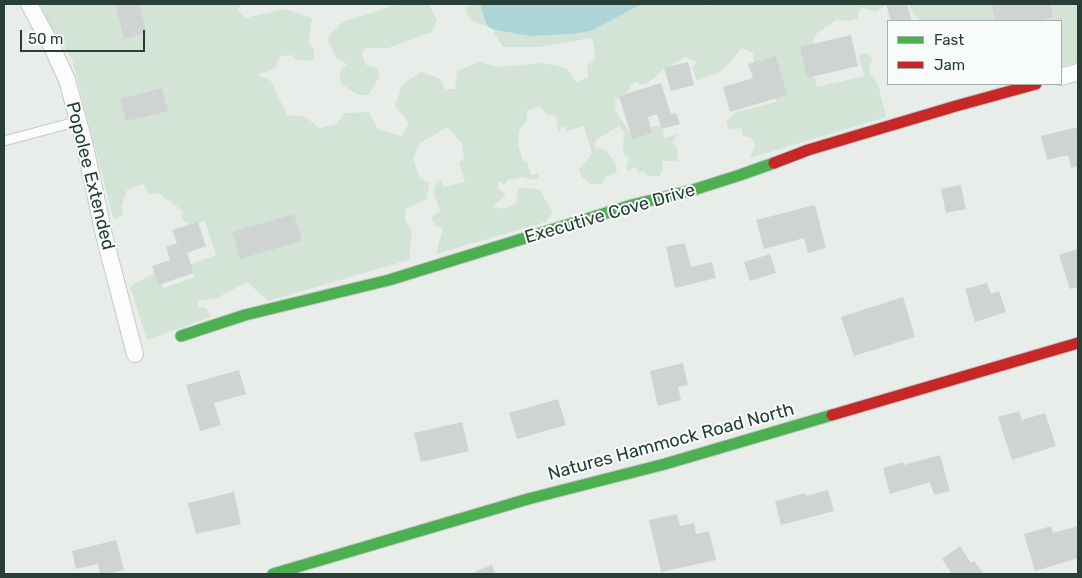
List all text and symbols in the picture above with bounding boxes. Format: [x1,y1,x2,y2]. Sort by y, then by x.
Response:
scale bar [22,20,148,52]
legend [887,20,1062,85]
text: 50 m [28,30,63,48]
text: Fast [934,31,964,49]
text: Jam [934,56,965,74]
street label: Popolee Extended [61,100,119,252]
street label: Executive Cove Drive [522,179,698,249]
street label: Natures Hammock Road North [545,399,797,485]

